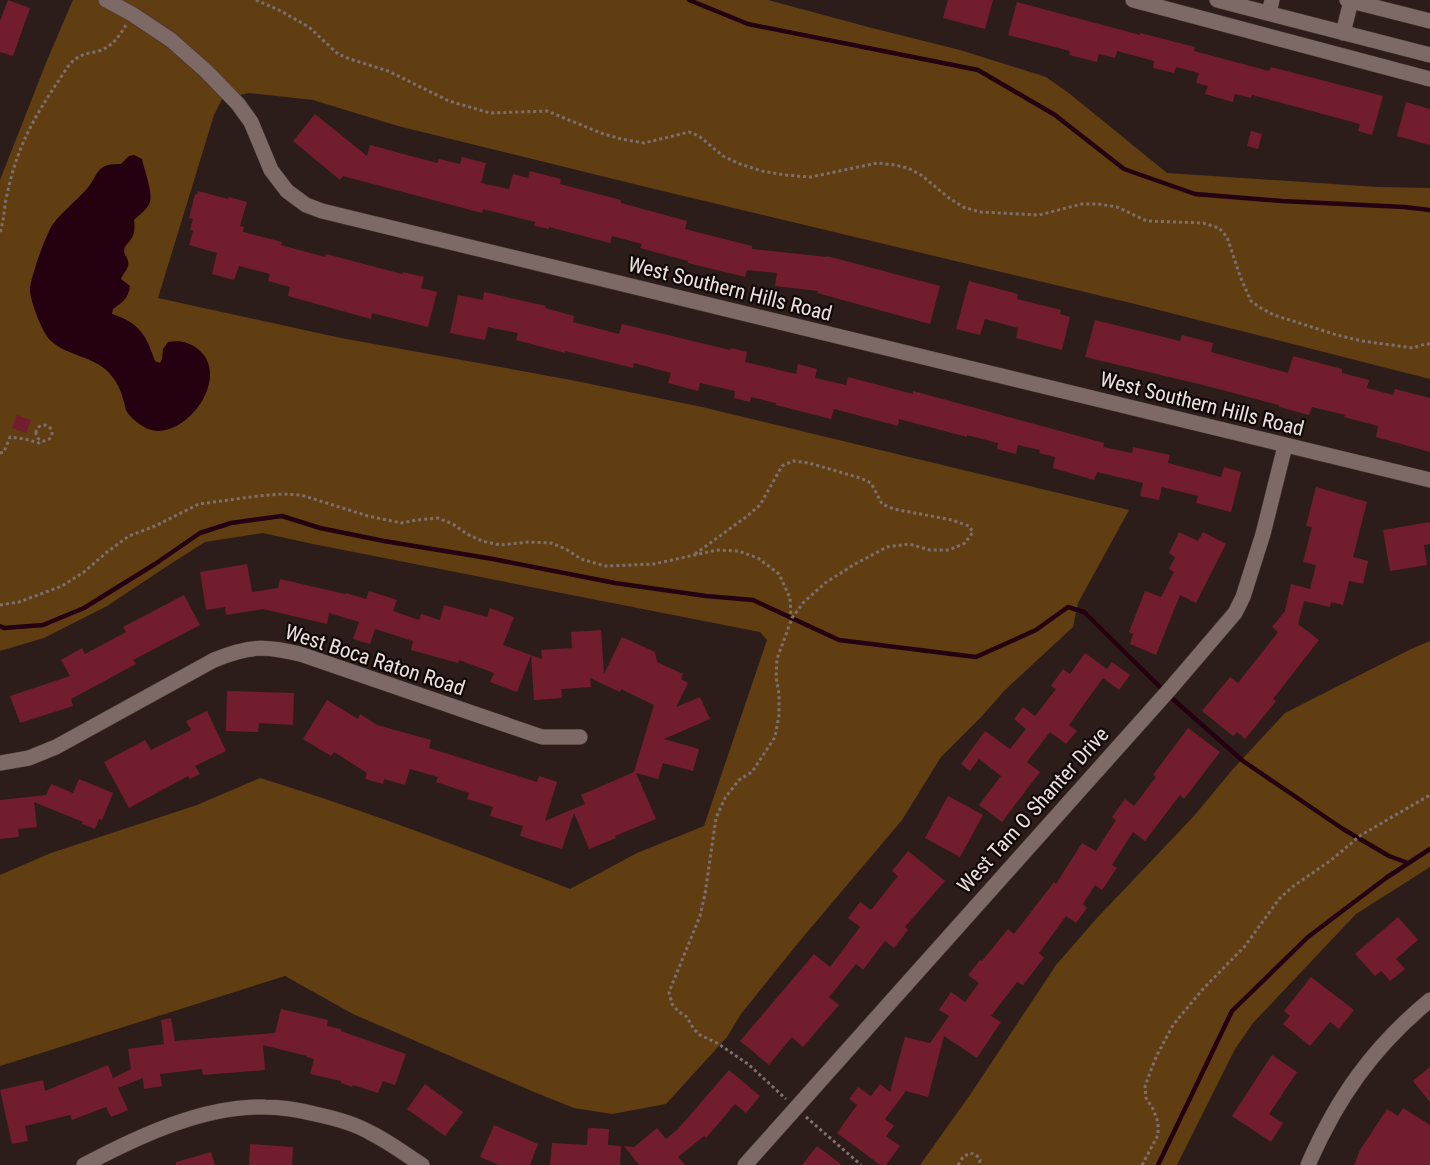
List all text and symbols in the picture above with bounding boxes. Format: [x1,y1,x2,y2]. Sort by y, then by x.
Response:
street label: West Southern Hills Road [626,252,834,326]
street label: West Southern Hills Road [1098,367,1306,441]
street label: West Boca Raton Road [282,620,468,700]
street label: West Tam O Shanter Drive [952,722,1114,898]

